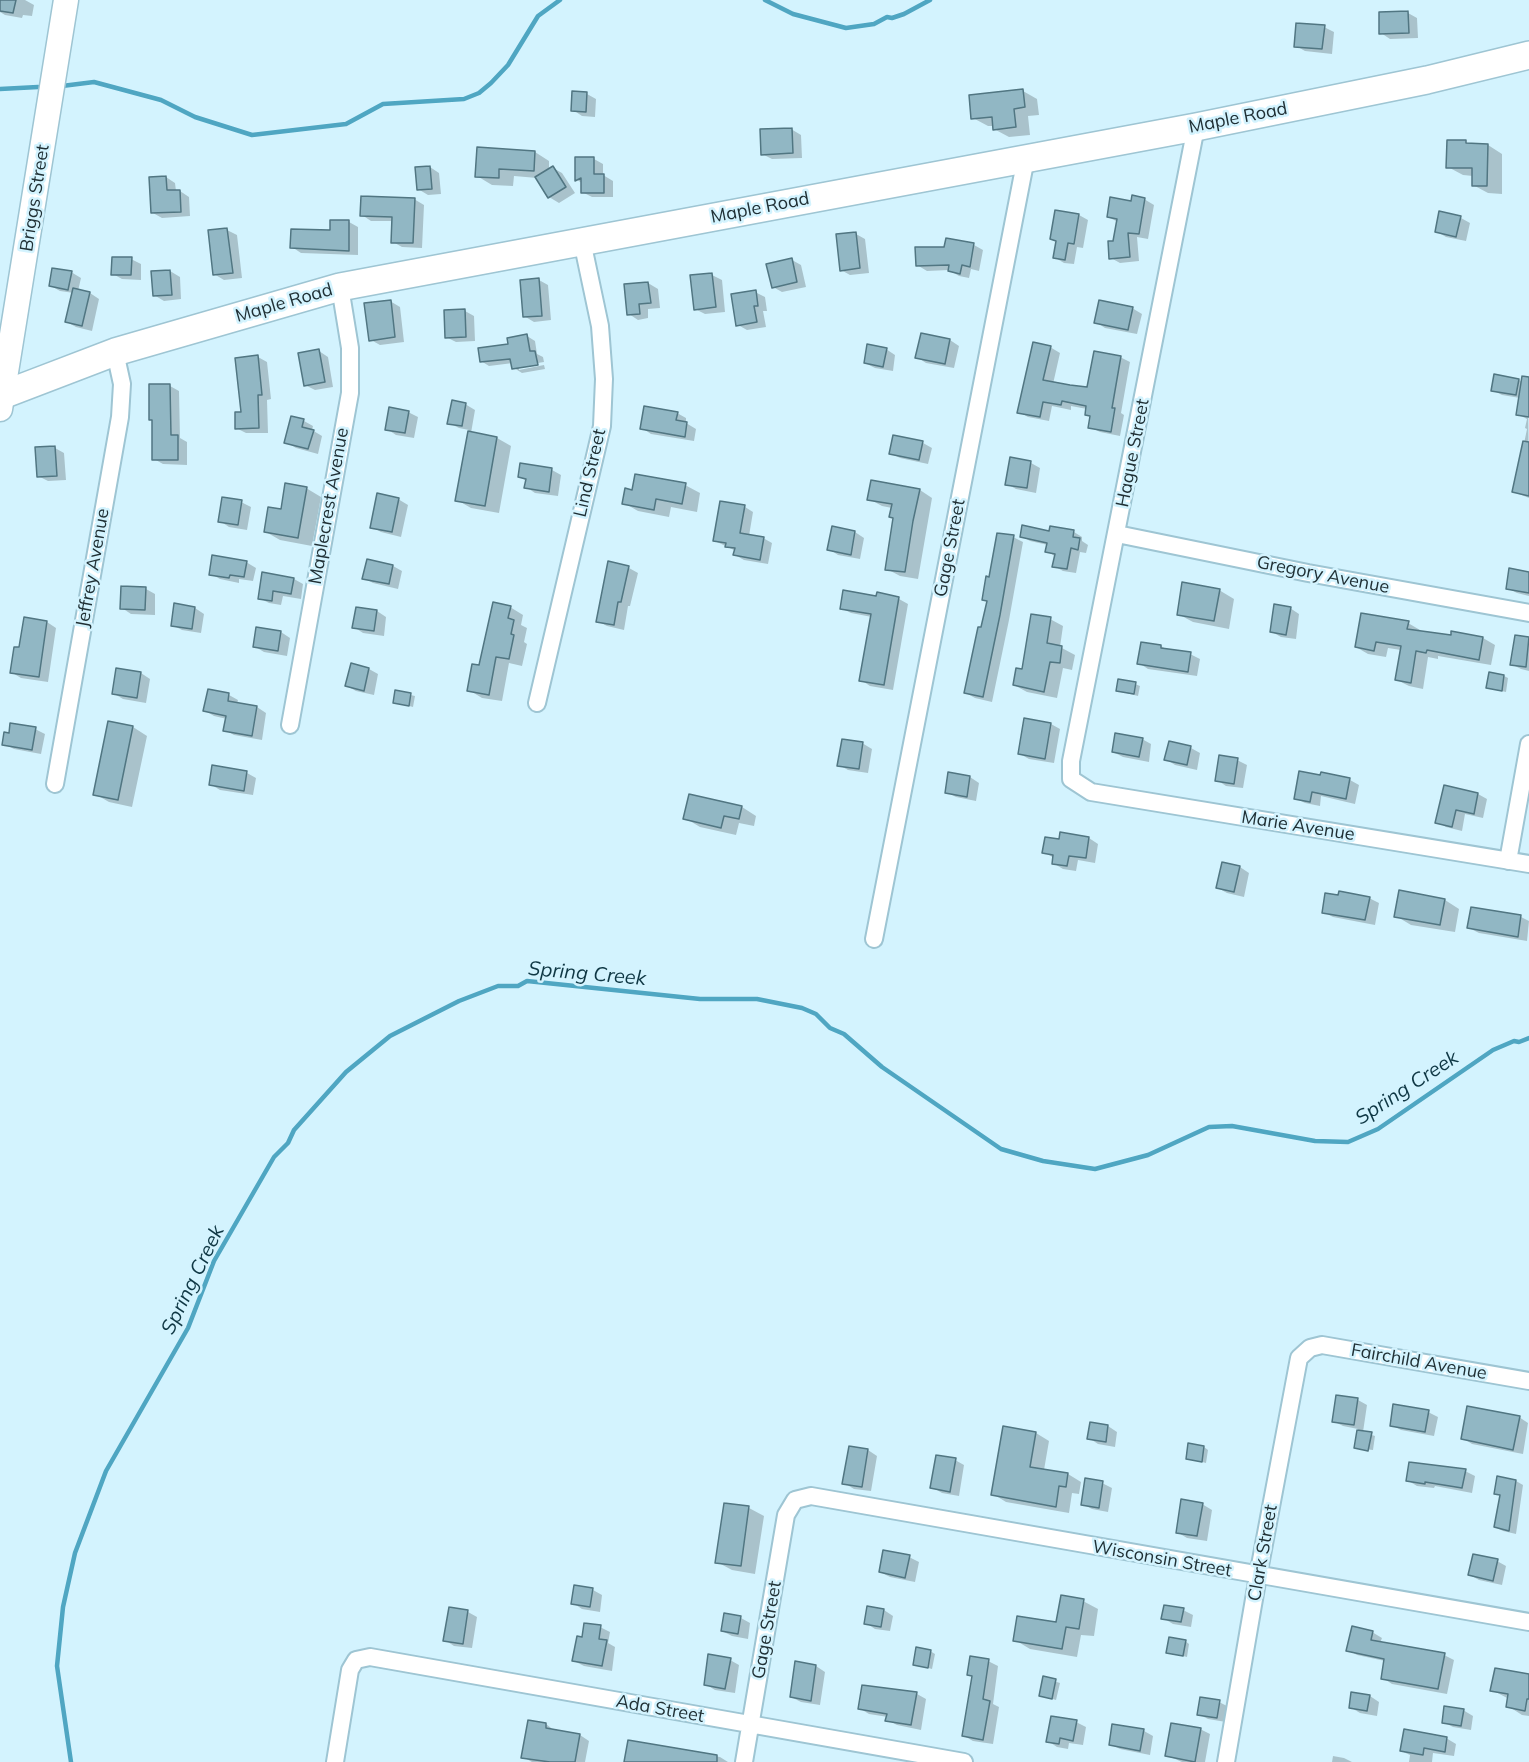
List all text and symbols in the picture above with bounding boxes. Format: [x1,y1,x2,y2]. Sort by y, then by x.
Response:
street label: Maple Road [1187,98,1289,138]
street label: Briggs Street [16,143,54,253]
street label: Maple Road [709,188,811,228]
street label: Maple Road [233,279,335,327]
street label: Hague Street [1112,397,1154,509]
street label: Maplecrest Avenue [305,426,353,586]
street label: Lind Street [569,427,611,519]
street label: Gage Street [930,497,970,599]
street label: Jeffrey Avenue [72,507,114,629]
street label: Gregory Avenue [1255,552,1391,598]
street label: Marie Avenue [1240,806,1356,846]
water label: Spring Creek [527,957,647,991]
water label: Spring Creek [1351,1046,1463,1130]
water label: Spring Creek [156,1222,230,1338]
street label: Fairchild Avenue [1349,1339,1489,1385]
street label: Clark Street [1244,1503,1282,1603]
street label: Wisconsin Street [1091,1536,1233,1582]
street label: Gage Street [748,1579,786,1681]
street label: Ada Street [614,1691,706,1727]

